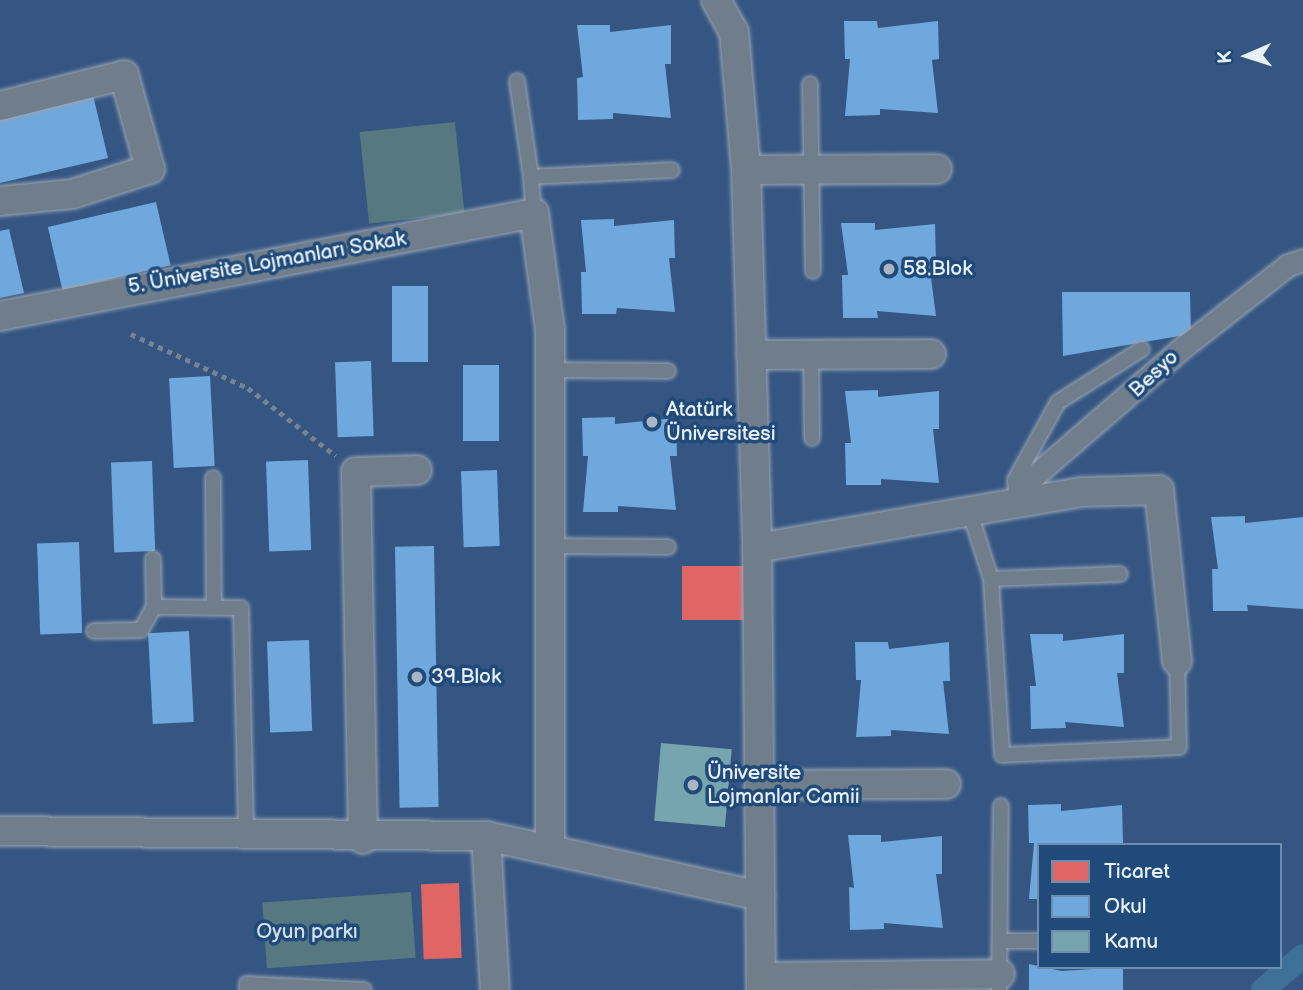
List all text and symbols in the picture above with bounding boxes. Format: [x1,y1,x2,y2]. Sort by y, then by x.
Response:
north arrow [1212,21,1282,91]
text: K [1214,50,1237,64]
street label: 5. Üniversite Lojmanları Sokak [126,226,408,300]
place label: 58.Blok [903,256,973,282]
marker: 58.Blok [881,261,897,277]
street label: Besyo [1124,345,1184,403]
place label: Atatürk Üniversitesi [666,397,776,447]
marker: Atatürk Üniversitesi [644,414,660,430]
place label: 39.Blok [431,664,501,690]
marker: 39.Blok [409,669,425,685]
place label: Üniversite Lojmanlar Camii [707,760,860,810]
marker: Üniversite Lojmanlar Camii [685,777,701,793]
legend [1037,843,1282,969]
text: Ticaret [1104,859,1170,884]
text: Okul [1104,894,1147,919]
park label: Oyun parkı [256,919,358,945]
text: Kamu [1104,929,1158,954]

